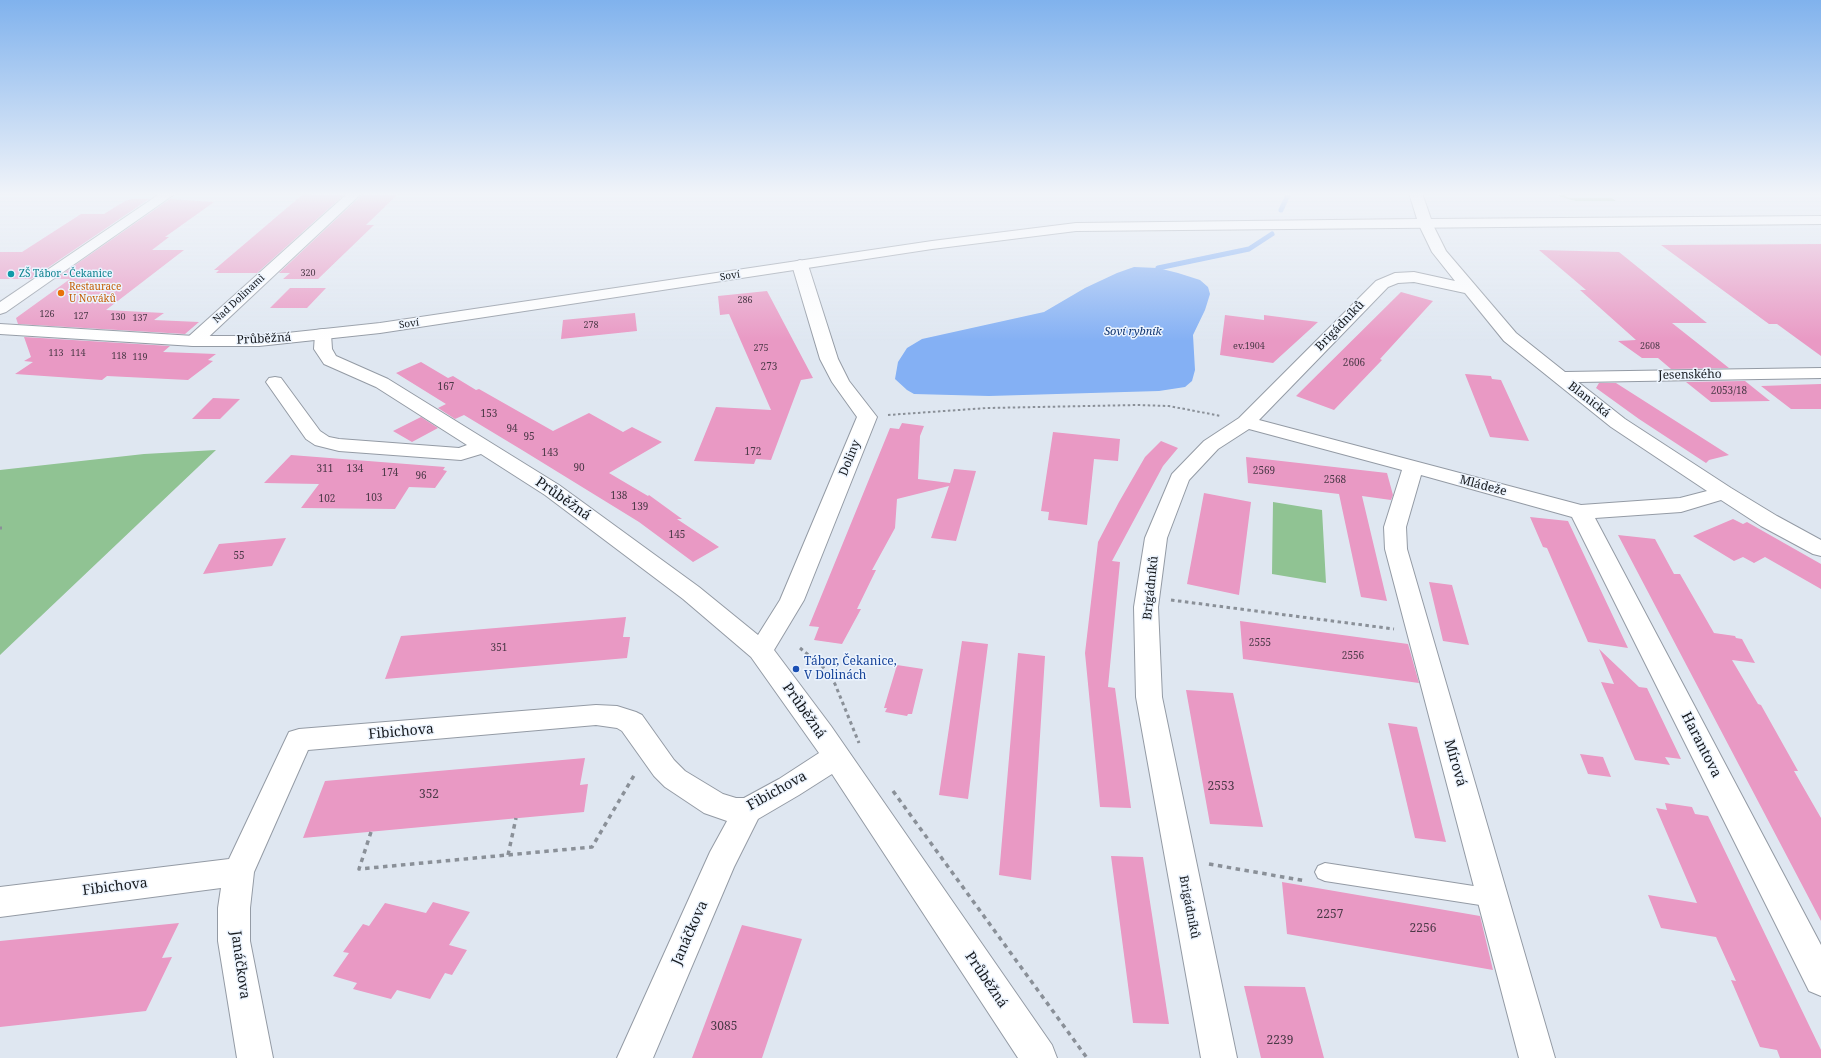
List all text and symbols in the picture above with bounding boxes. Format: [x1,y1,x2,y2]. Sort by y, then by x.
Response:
place label: ZŠ Tábor - Čekanice [19,268,112,280]
house number: 320 [300,268,316,278]
street label: Soví [719,268,741,284]
marker: ZŠ Tábor - Čekanice [6,269,16,279]
street label: Nad Dolinami [211,272,267,326]
place label: Restaurace U Nováků [69,281,121,304]
marker: Restaurace U Nováků [56,288,66,298]
house number: 286 [737,295,753,305]
street label: Brigádníků [1313,298,1367,354]
house number: 126 [39,309,55,319]
house number: 127 [73,311,89,321]
house number: 130 [110,312,126,322]
house number: 137 [132,313,148,323]
street label: Soví [398,317,420,331]
house number: 278 [583,320,599,330]
water label: Soví rybník [1104,325,1162,339]
street label: Průběžná [236,330,292,348]
house number: ev.1904 [1233,341,1265,351]
house number: 2608 [1640,341,1660,351]
house number: 275 [753,343,769,353]
house number: 113 [48,348,64,358]
house number: 114 [70,348,86,358]
house number: 118 [111,351,127,361]
house number: 119 [132,352,148,362]
house number: 2606 [1343,357,1365,369]
house number: 273 [761,361,777,373]
street label: Jesenského [1658,367,1722,383]
street label: Blanická [1565,379,1613,421]
house number: 167 [438,381,454,393]
house number: 2053/18 [1711,385,1747,397]
house number: 153 [481,408,497,420]
house number: 94 [506,423,518,435]
house number: 95 [523,431,535,443]
street label: Doliny [836,438,864,478]
house number: 172 [745,446,761,458]
house number: 143 [542,447,558,459]
house number: 90 [573,462,585,474]
house number: 311 [317,463,333,475]
house number: 134 [347,463,363,475]
house number: 2569 [1253,465,1275,477]
house number: 174 [382,467,398,479]
house number: 96 [415,470,427,482]
street label: Mládeže [1458,473,1508,499]
street label: Průběžná [532,474,594,524]
house number: 2568 [1324,474,1346,486]
house number: 138 [611,490,627,502]
house number: 103 [366,492,382,504]
house number: 102 [319,493,335,505]
house number: 139 [632,501,648,513]
house number: 145 [669,529,685,541]
house number: 55 [233,550,245,562]
street label: Brigádníků [1140,555,1162,621]
house number: 2555 [1249,637,1271,649]
house number: 351 [491,642,507,654]
house number: 2556 [1342,650,1364,662]
place label: Tábor, Čekanice, V Dolinách [804,655,897,683]
marker: Tábor, Čekanice, V Dolinách [791,664,801,674]
street label: Průběžná [779,680,829,742]
street label: Harantova [1677,709,1725,781]
street label: Fibichova [368,721,434,743]
street label: Mírová [1440,737,1470,789]
street label: Fibichova [744,768,810,814]
house number: 2553 [1208,780,1234,794]
house number: 352 [419,788,439,802]
street label: Brigádníků [1176,874,1202,940]
street label: Fibichova [81,875,149,899]
street label: Janáčkova [668,898,712,968]
house number: 2257 [1317,908,1343,922]
house number: 2256 [1410,922,1436,936]
street label: Janáčkova [227,930,253,1000]
street label: Průběžná [961,949,1011,1011]
house number: 3085 [711,1020,737,1034]
house number: 2239 [1267,1034,1293,1048]

